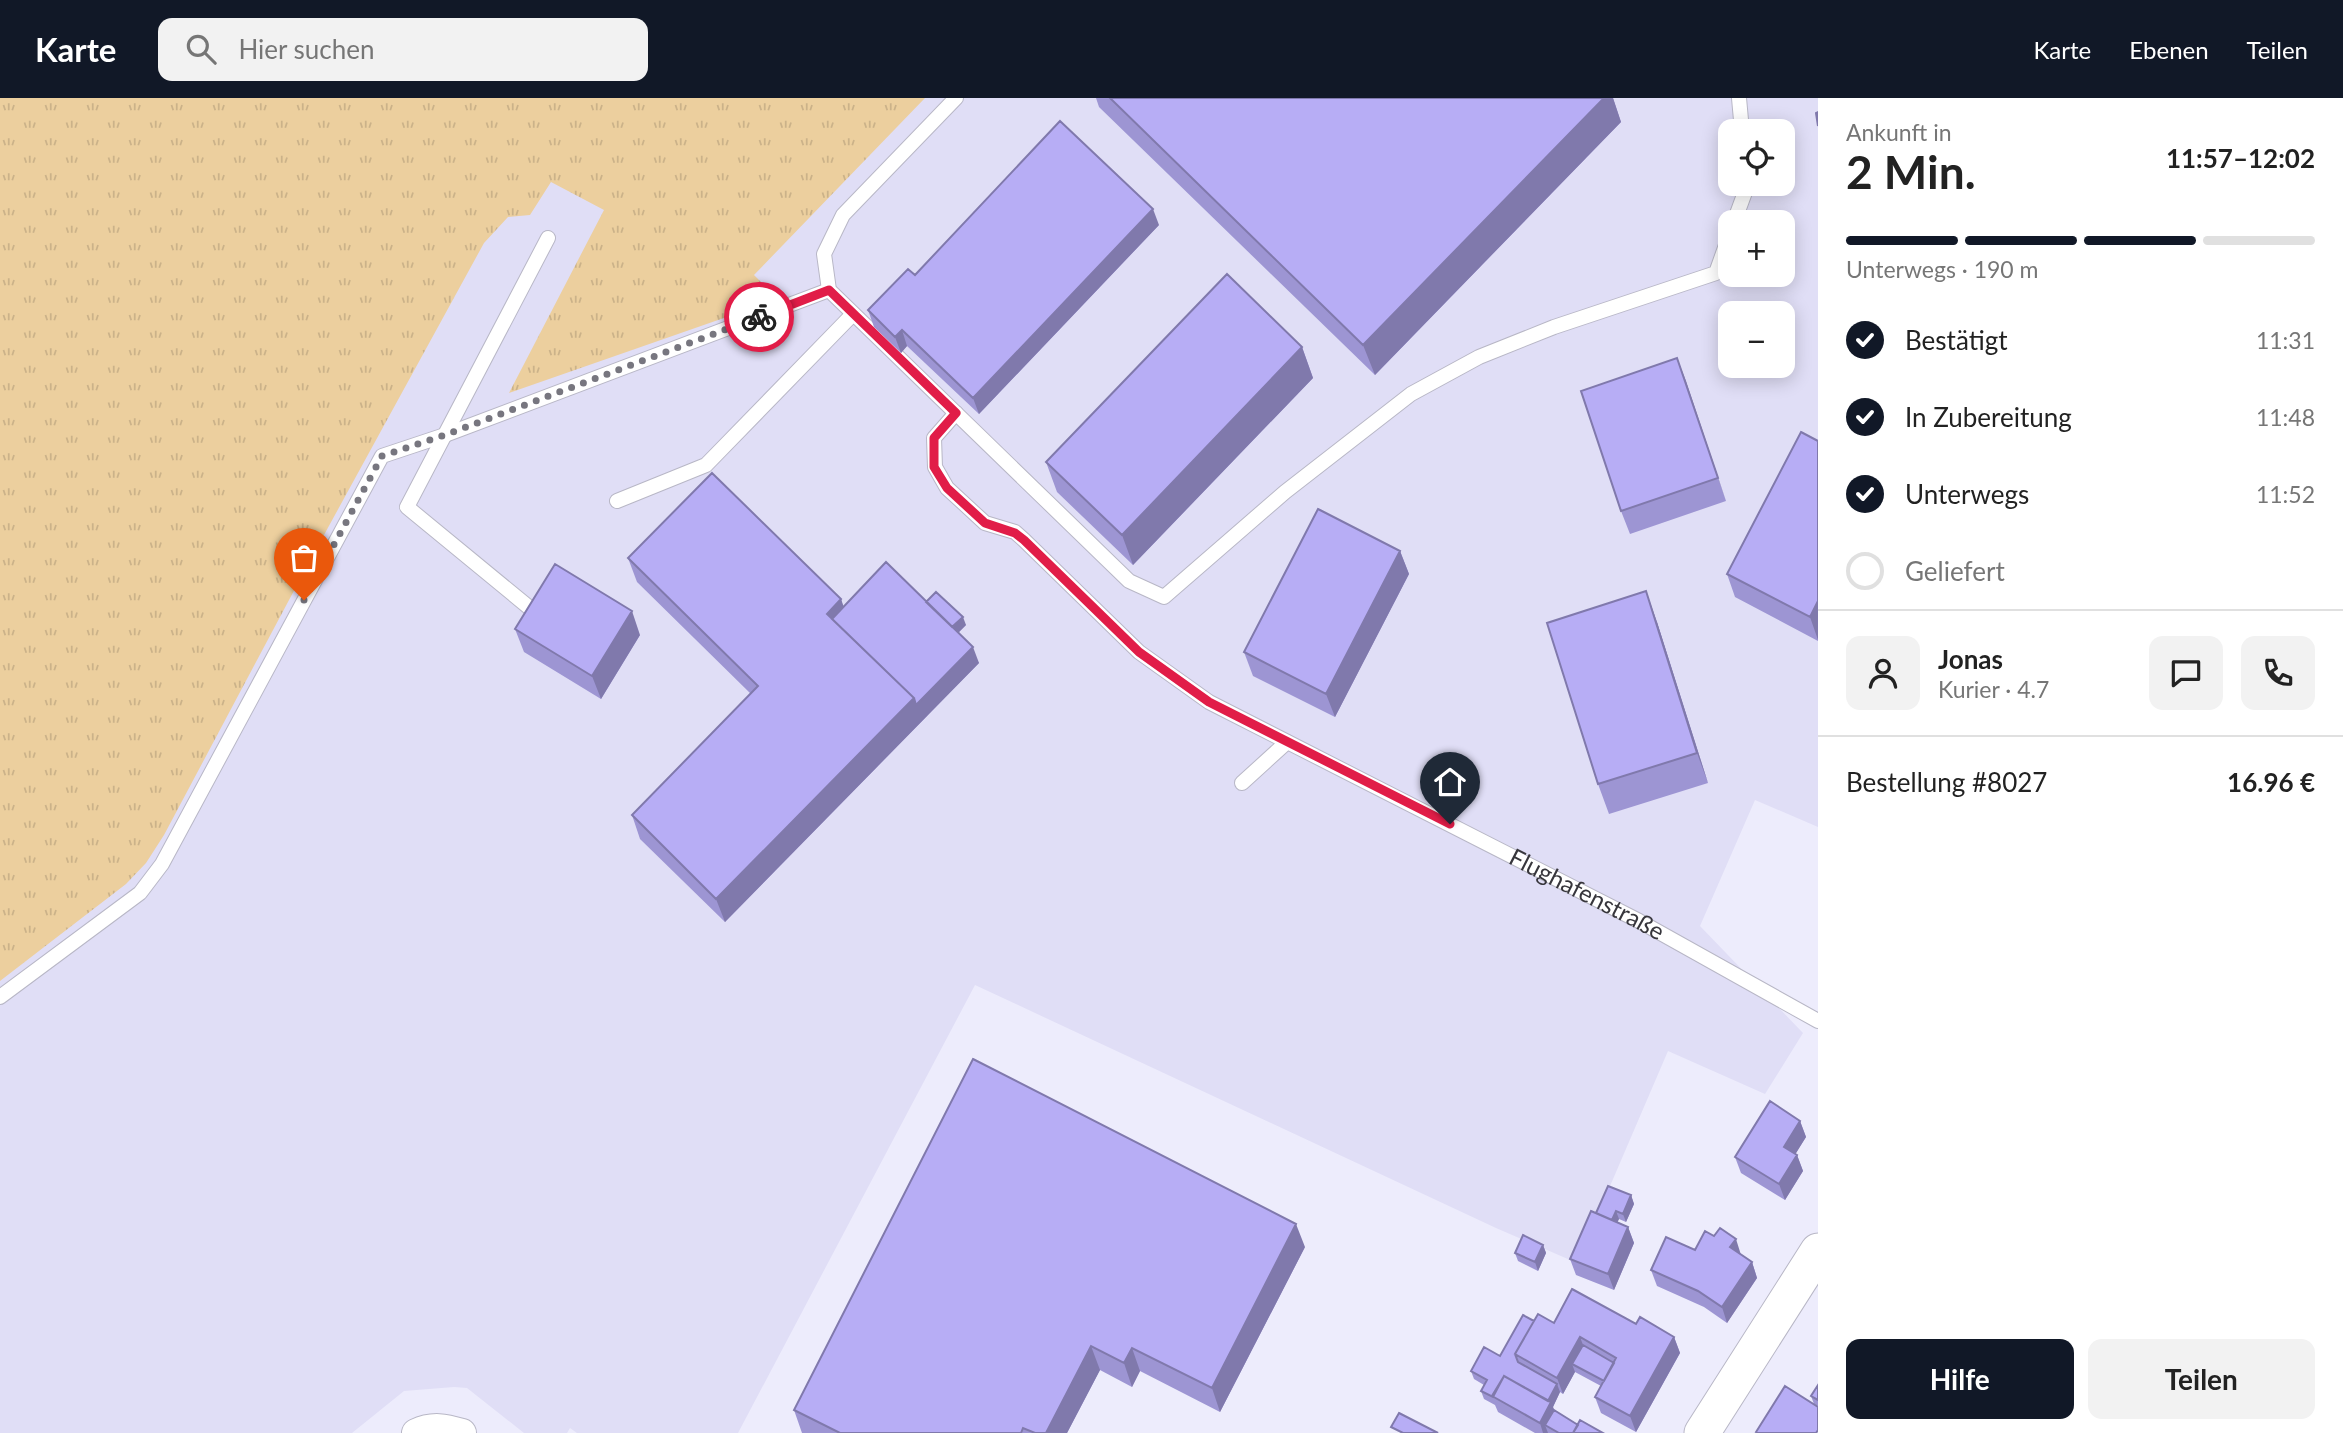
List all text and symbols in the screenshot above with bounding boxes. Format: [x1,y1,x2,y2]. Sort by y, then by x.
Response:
search box [158,18,648,81]
text: Karte [35,29,116,69]
icon: search [182,30,220,68]
text: Hier suchen [238,33,375,65]
text: Karte [2034,35,2091,64]
text: Ebenen [2129,35,2209,64]
text: Teilen [2247,35,2308,64]
text: Ankunft in [1846,118,1952,146]
map controls [1718,119,1795,378]
button: locate [1718,119,1795,196]
text: 11:57–12:02 [2166,142,2315,174]
text: 2 Min. [1846,144,1976,199]
button: + [1718,210,1795,287]
text: Unterwegs · 190 m [1846,255,2039,283]
courier [724,282,794,352]
icon: bike [740,298,778,336]
button: − [1718,301,1795,378]
icon: check [1846,321,1884,359]
text: Bestätigt [1905,324,2008,356]
text: 11:31 [2256,326,2315,354]
icon: check [1846,398,1884,436]
text: In Zubereitung [1905,401,2072,433]
text: 11:48 [2256,403,2315,431]
icon: check [1846,475,1884,513]
text: Unterwegs [1905,478,2029,510]
text: 11:52 [2256,480,2315,508]
pin [274,528,334,600]
icon: bag [285,539,323,577]
text: Geliefert [1905,555,2005,587]
button: person [1846,636,1920,710]
button: chat [2149,636,2223,710]
button: phone [2241,636,2315,710]
text: Jonas [1938,643,2003,675]
text: Kurier · 4.7 [1938,675,2049,703]
pin [1420,752,1480,824]
icon: home [1431,763,1469,801]
text: Bestellung #8027 [1846,766,2047,798]
text: 16.96 € [2227,766,2315,798]
street label: Flughafenstraße [1505,841,1670,945]
button: Hilfe [1846,1339,2074,1419]
button: Teilen [2088,1339,2315,1419]

